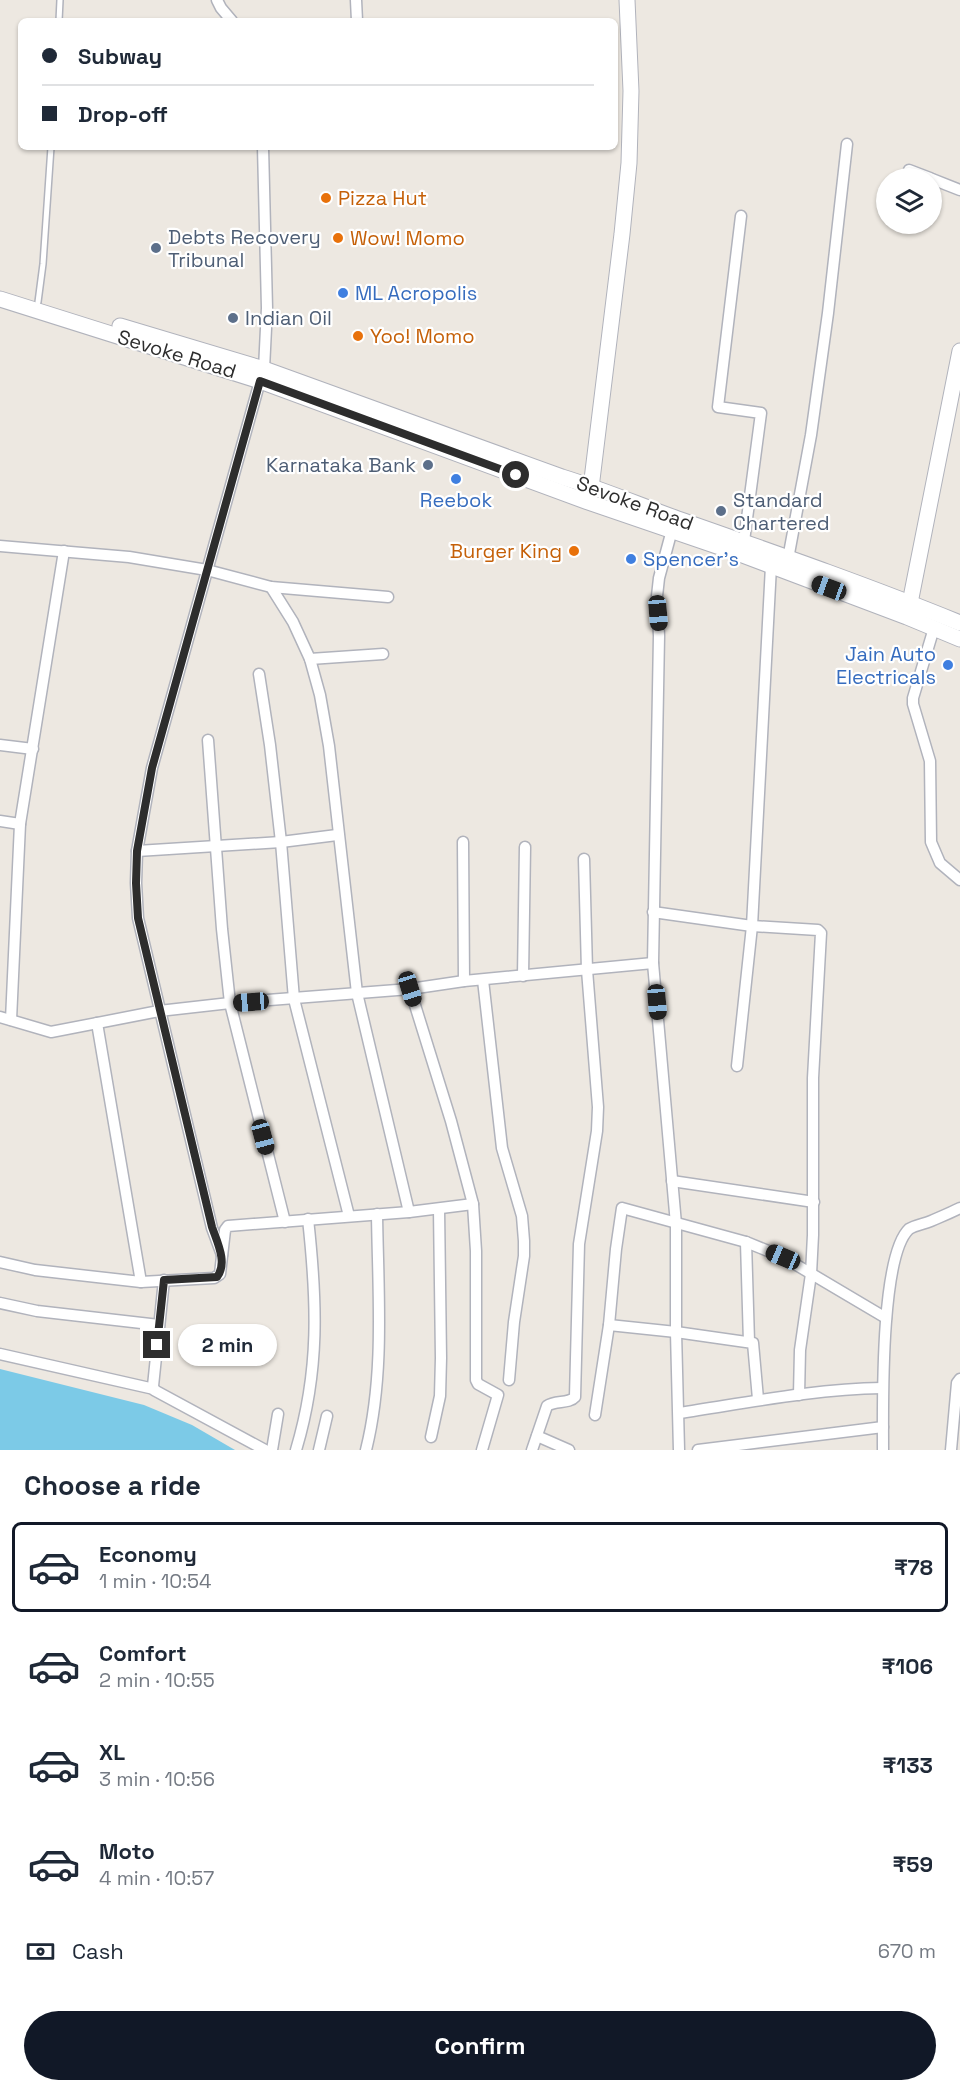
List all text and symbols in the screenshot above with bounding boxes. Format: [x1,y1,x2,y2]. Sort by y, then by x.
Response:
text: Subway [78,42,162,70]
text: Drop-off [78,100,168,128]
map controls [876,168,942,234]
button: layers [876,168,942,234]
place label: Pizza Hut [338,185,427,211]
marker: Pizza Hut [319,191,333,205]
place label: Debts Recovery Tribunal [168,224,321,273]
place label: Wow! Momo [350,225,465,251]
marker: Wow! Momo [331,231,345,245]
marker: Debts Recovery Tribunal [149,241,163,255]
place label: ML Acropolis [355,280,477,306]
marker: ML Acropolis [336,286,350,300]
place label: Indian Oil [245,305,332,331]
marker: Indian Oil [226,311,240,325]
place label: Yoo! Momo [370,323,475,349]
street label: Sevoke Road [115,324,239,384]
marker: Yoo! Momo [351,329,365,343]
place label: Karnataka Bank [266,452,416,478]
marker: Karnataka Bank [421,458,435,472]
route start [502,461,529,488]
street label: Sevoke Road [573,470,697,536]
marker: Reebok [449,472,463,486]
place label: Reebok [420,487,492,513]
place label: Standard Chartered [733,487,830,536]
marker: Standard Chartered [714,504,728,518]
place label: Burger King [450,538,562,564]
marker: Burger King [567,544,581,558]
place label: Spencer's [643,546,739,572]
marker: Spencer's [624,552,638,566]
car [809,573,849,603]
car [647,594,669,632]
place label: Jain Auto Electricals [836,641,936,690]
marker: Jain Auto Electricals [941,658,955,672]
car [396,969,424,1009]
car [646,983,668,1021]
car [232,992,270,1012]
car [250,1117,276,1157]
car [763,1242,803,1272]
callout: 2 min [178,1324,277,1366]
route end [143,1331,170,1358]
text: 2 min [202,1332,253,1358]
text: Choose a ride [24,1468,201,1503]
icon: car [27,1540,81,1594]
text: Economy [99,1540,197,1568]
text: ₹78 [894,1553,933,1581]
text: 1 min · 10:54 [99,1568,212,1594]
icon: car [27,1639,81,1693]
text: Comfort [99,1639,187,1667]
text: ₹106 [882,1652,933,1680]
text: 2 min · 10:55 [99,1667,215,1693]
icon: car [27,1738,81,1792]
text: XL [99,1738,125,1766]
text: ₹133 [883,1751,933,1779]
text: 3 min · 10:56 [99,1766,215,1792]
icon: car [27,1837,81,1891]
text: Moto [99,1837,155,1865]
text: ₹59 [893,1850,933,1878]
text: 4 min · 10:57 [99,1865,214,1891]
icon: cash [24,1935,57,1968]
text: Cash [72,1937,124,1965]
text: 670 m [878,1938,936,1964]
button: Confirm [24,2011,936,2080]

